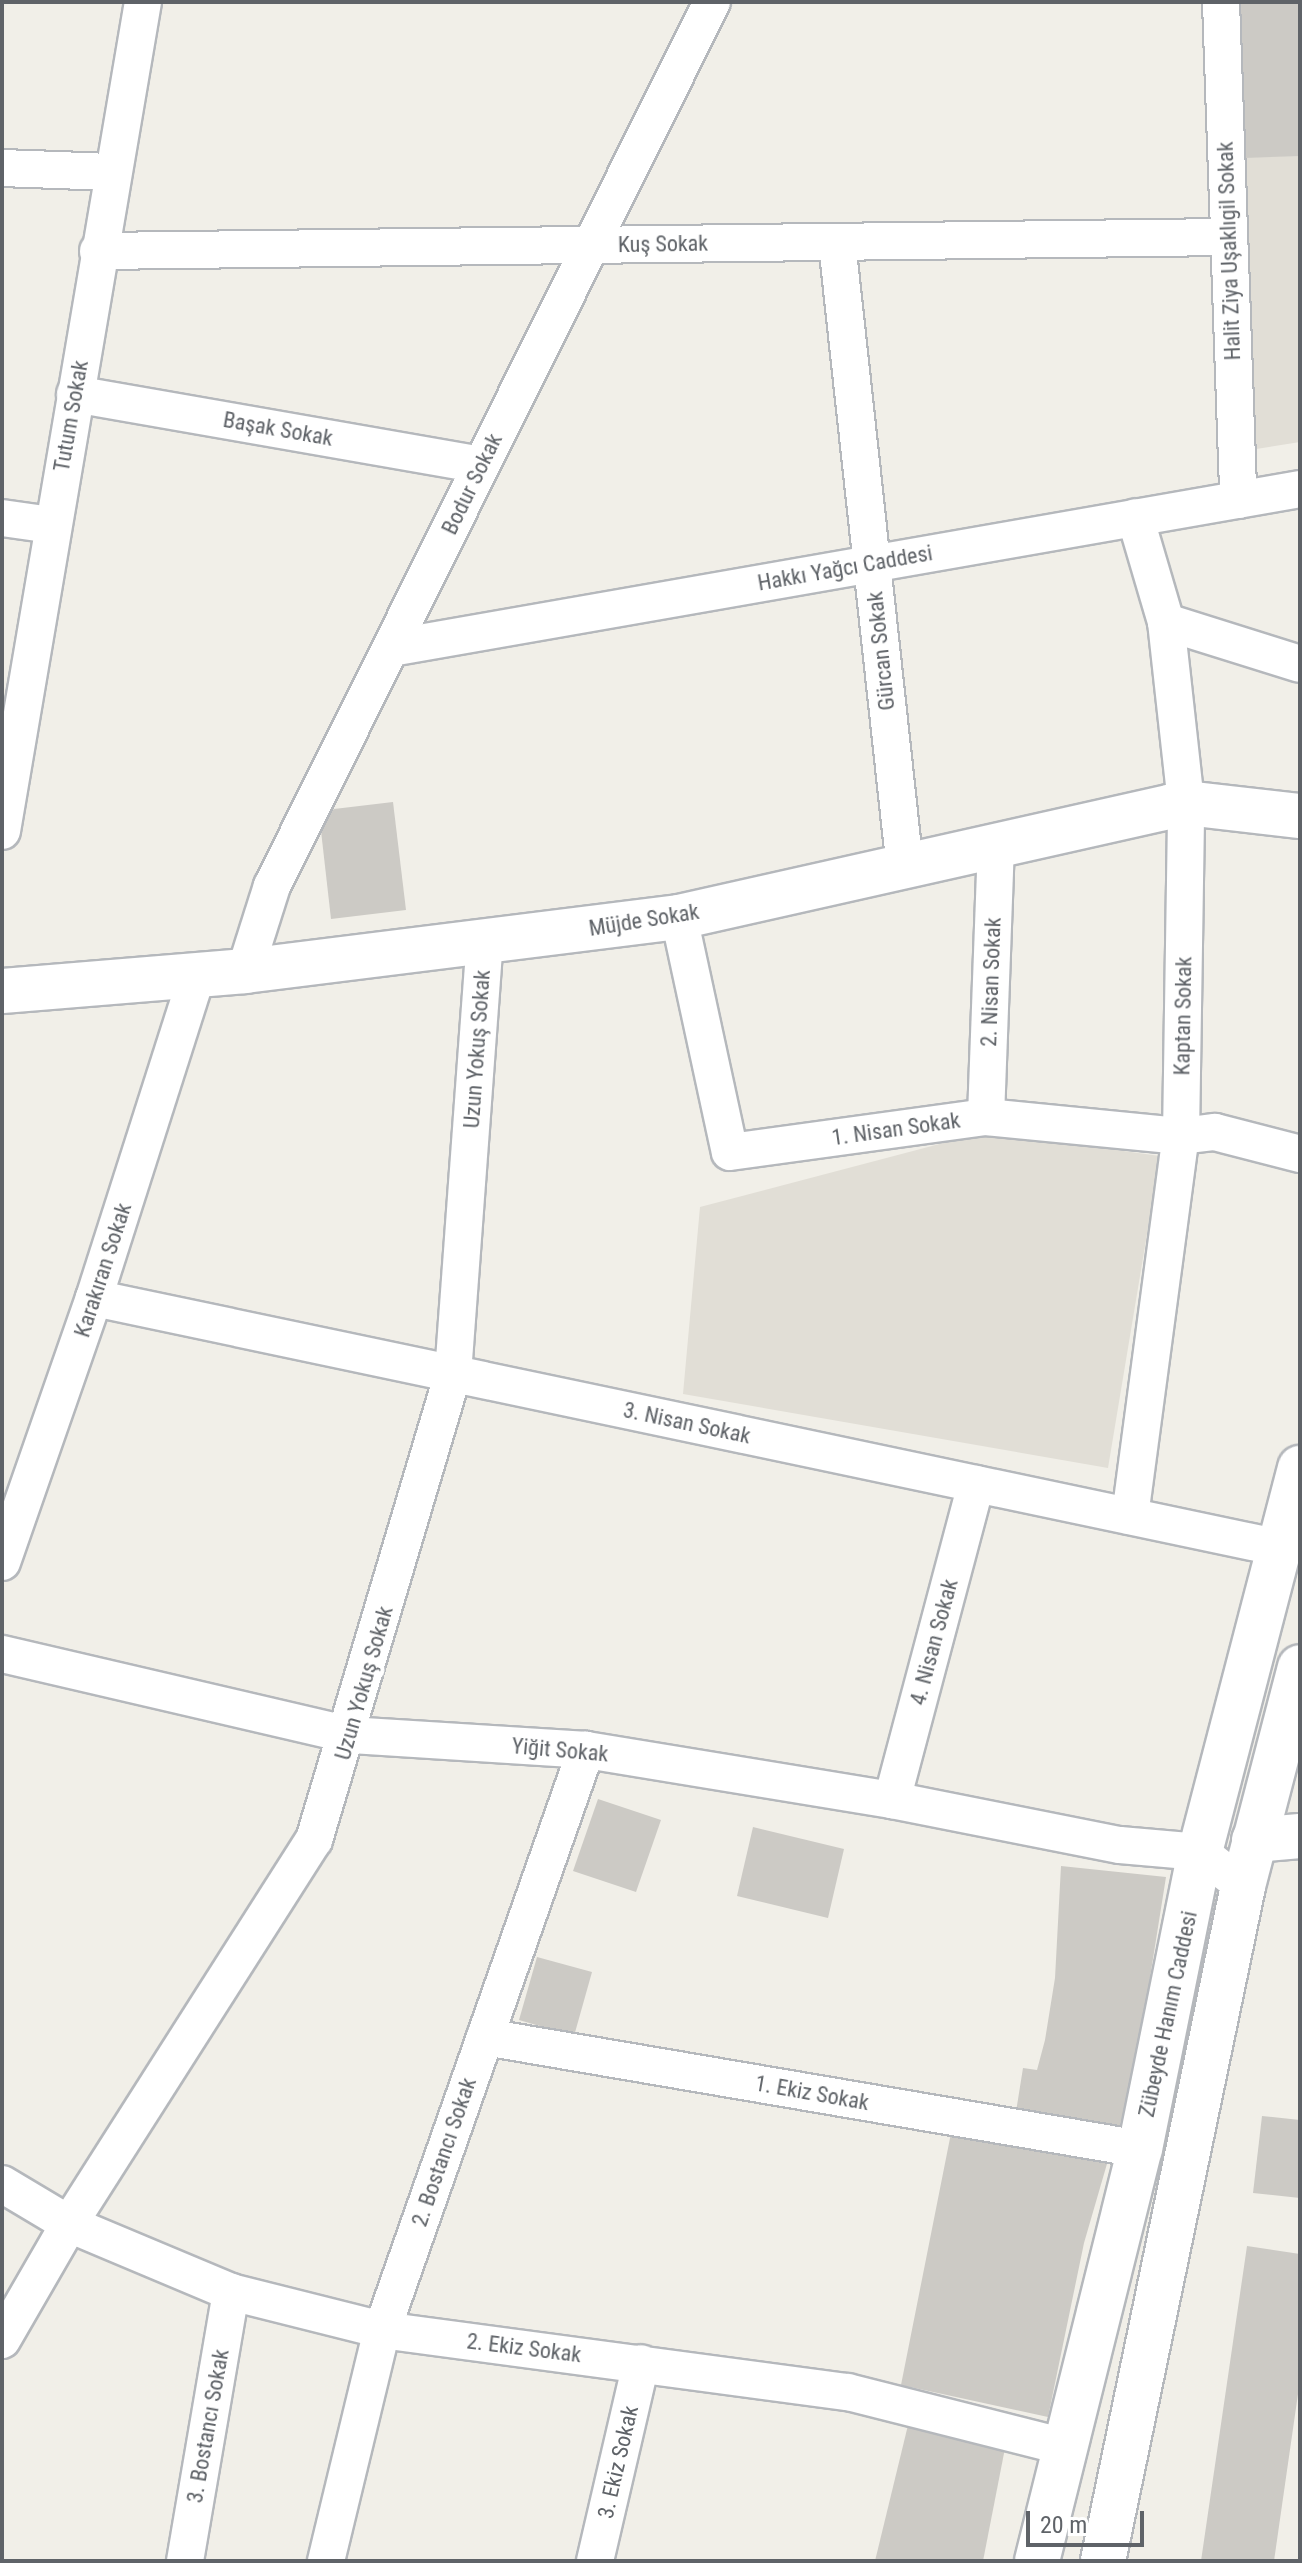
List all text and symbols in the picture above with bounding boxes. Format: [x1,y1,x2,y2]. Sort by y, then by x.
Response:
street label: Halit Ziya Uşaklıgil Sokak [1212,141,1246,361]
street label: Kuş Sokak [618,230,708,258]
street label: Tutum Sokak [48,358,94,474]
street label: Başak Sokak [221,406,335,452]
street label: Bodur Sokak [436,429,508,539]
street label: Hakkı Yağcı Caddesi [756,540,934,596]
street label: Gürcan Sokak [862,590,900,712]
street label: Müjde Sokak [587,898,701,942]
street label: 2. Nisan Sokak [976,917,1006,1047]
street label: Kaptan Sokak [1169,956,1197,1076]
street label: Uzun Yokuş Sokak [458,969,496,1129]
street label: 1. Nisan Sokak [830,1107,962,1151]
street label: Karakıran Sokak [69,1199,137,1341]
street label: 3. Nisan Sokak [621,1397,753,1449]
street label: 4. Nisan Sokak [904,1576,964,1708]
street label: Uzun Yokuş Sokak [329,1603,399,1763]
street label: Yiğit Sokak [511,1733,609,1767]
street label: Zübeyde Hanım Caddesi [1133,1908,1203,2120]
street label: 1. Ekiz Sokak [753,2070,871,2116]
street label: 2. Bostancı Sokak [406,2074,482,2230]
street label: 2. Ekiz Sokak [465,2328,583,2368]
street label: 3. Bostancı Sokak [181,2347,235,2505]
street label: 3. Ekiz Sokak [592,2403,644,2521]
scale bar [1030,2495,1148,2545]
text: 20 m [1040,2511,1087,2539]

